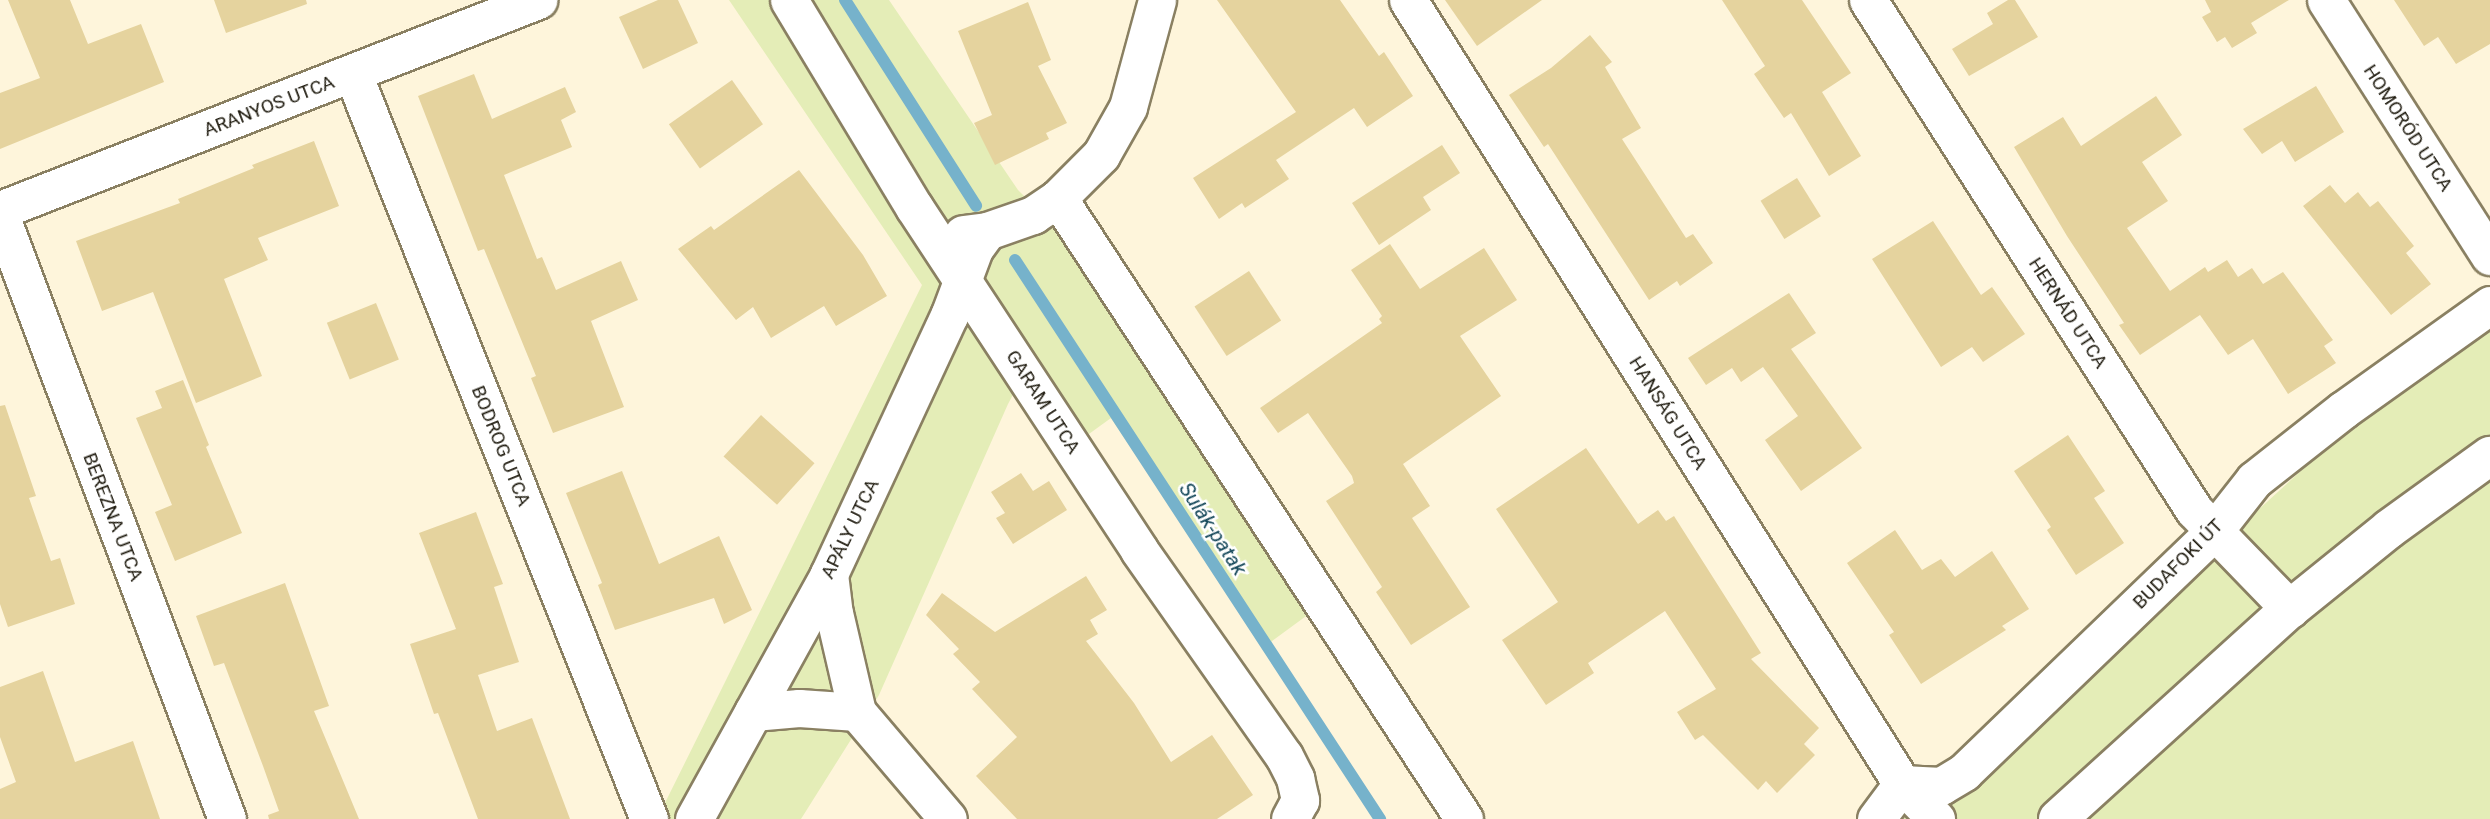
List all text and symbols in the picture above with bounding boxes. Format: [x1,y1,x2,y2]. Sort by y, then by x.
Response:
street label: HOMORÓD UTCA [2359,60,2457,196]
street label: ARANYOS UTCA [200,71,338,141]
street label: HERNÁD UTCA [2024,253,2112,373]
street label: GARAM UTCA [1001,346,1085,458]
street label: HANSÁG UTCA [1624,352,1712,474]
street label: BODROG UTCA [466,382,536,510]
street label: BEREZNA UTCA [78,450,148,584]
street label: APÁLY UTCA [816,476,884,582]
water label: Sulák-patak [1174,478,1252,580]
street label: BUDAFOKI ÚT [2128,514,2228,614]

